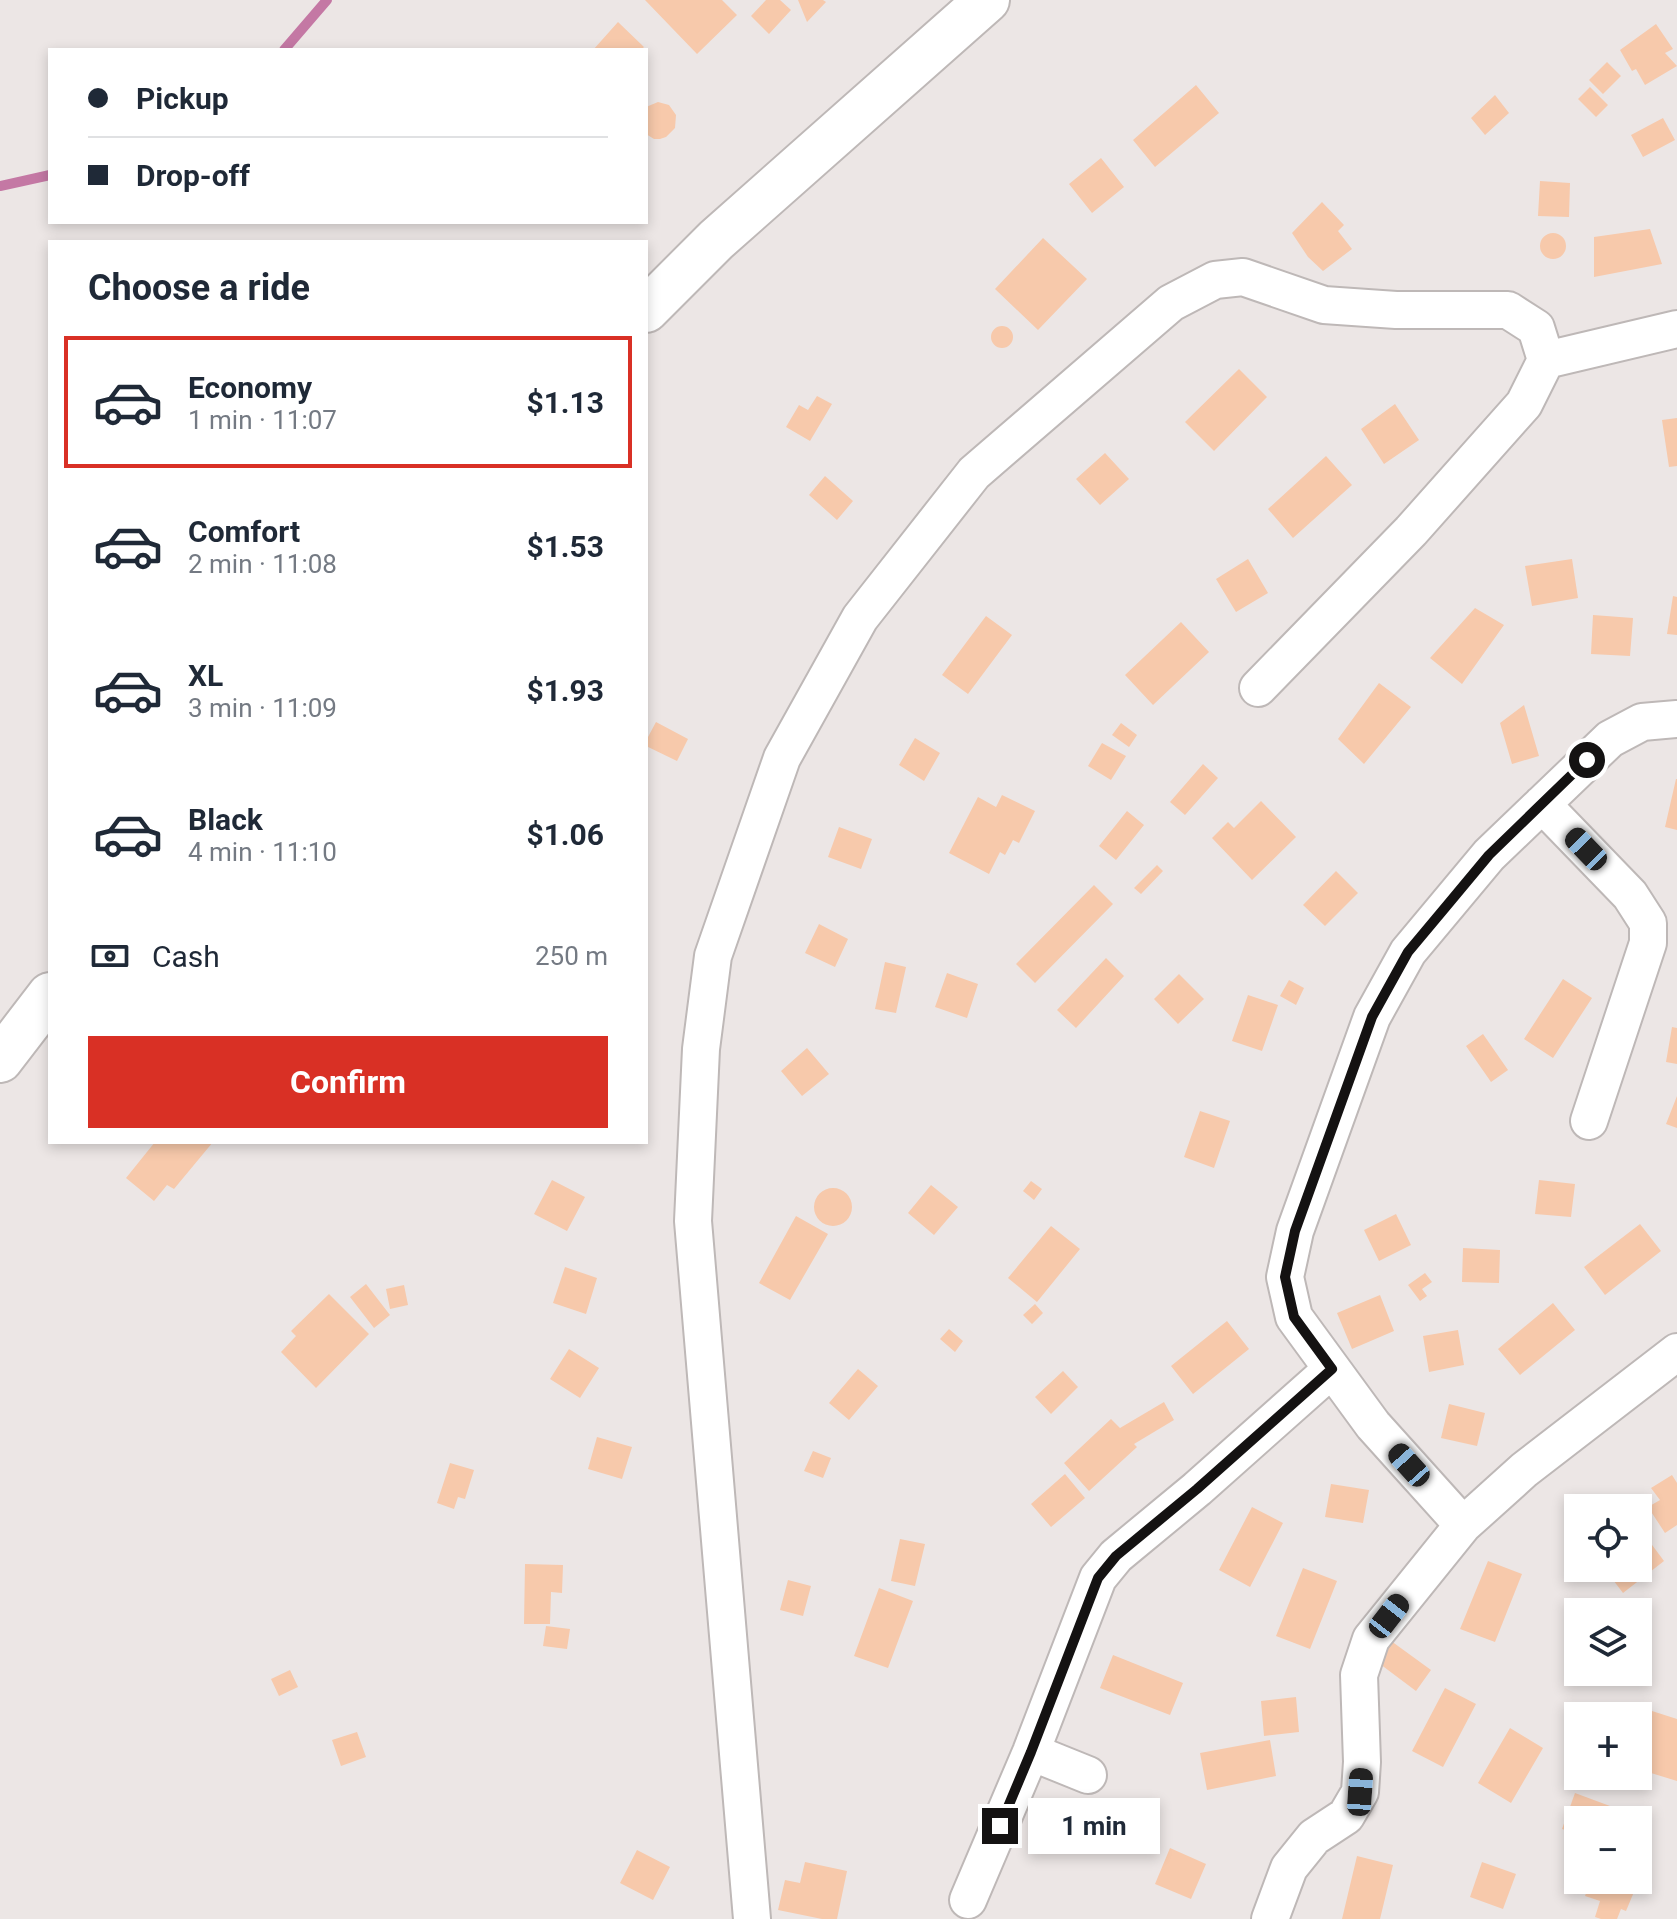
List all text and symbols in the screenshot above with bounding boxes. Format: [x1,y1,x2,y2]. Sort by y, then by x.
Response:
text: Pickup [136,81,229,116]
text: Drop-off [136,158,250,193]
text: Choose a ride [88,267,310,309]
icon: car [92,366,164,438]
text: Economy [188,370,312,405]
text: $1.13 [526,385,604,420]
text: 1 min · 11:07 [188,405,337,435]
icon: car [92,510,164,582]
text: Comfort [188,514,300,549]
text: $1.53 [526,529,604,564]
text: 2 min · 11:08 [188,549,337,579]
icon: car [92,654,164,726]
text: XL [188,658,223,693]
text: $1.93 [526,673,604,708]
text: 3 min · 11:09 [188,693,337,723]
route start [1569,742,1605,778]
icon: car [92,798,164,870]
text: Black [188,802,263,837]
text: $1.06 [526,817,604,852]
car [1561,823,1611,875]
text: 4 min · 11:10 [188,837,337,867]
icon: cash [88,934,132,978]
text: Cash [152,939,220,974]
text: 250 m [535,941,608,971]
button: Confirm [88,1036,608,1128]
car [1384,1439,1434,1491]
map controls [1564,1494,1652,1894]
button: locate [1564,1494,1652,1582]
car [1365,1590,1413,1642]
button: layers [1564,1598,1652,1686]
button: + [1564,1702,1652,1790]
car [1346,1767,1374,1817]
callout: 1 min [1028,1798,1160,1854]
button: − [1564,1806,1652,1894]
route end [982,1808,1018,1844]
text: 1 min [1061,1811,1127,1841]

